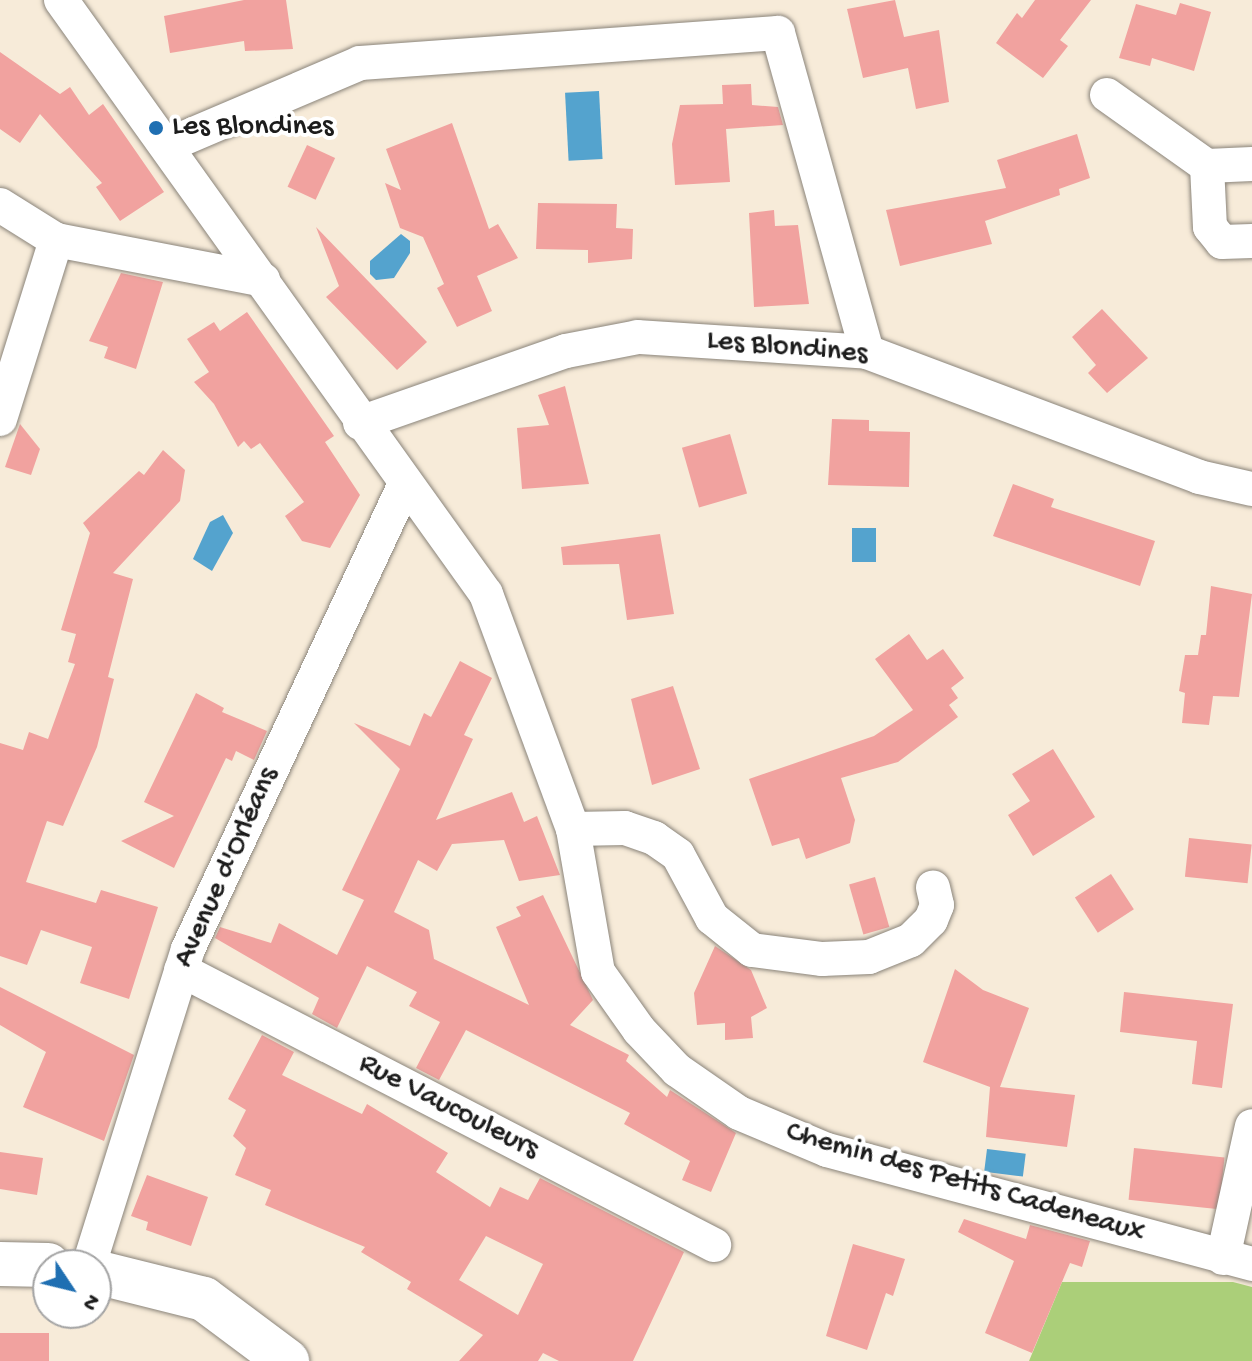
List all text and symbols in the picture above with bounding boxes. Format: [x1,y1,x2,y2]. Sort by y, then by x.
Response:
place label: Les Blondines [172,110,333,146]
marker: Les Blondines [147,119,165,137]
street label: Les Blondines [705,324,869,374]
street label: Avenue d'Orléans [168,762,288,974]
street label: Rue Vaucouleurs [352,1047,544,1169]
street label: Chemin des Petits Cadeneaux [781,1115,1149,1253]
north arrow [32,1249,112,1329]
text: N [75,1288,105,1315]

